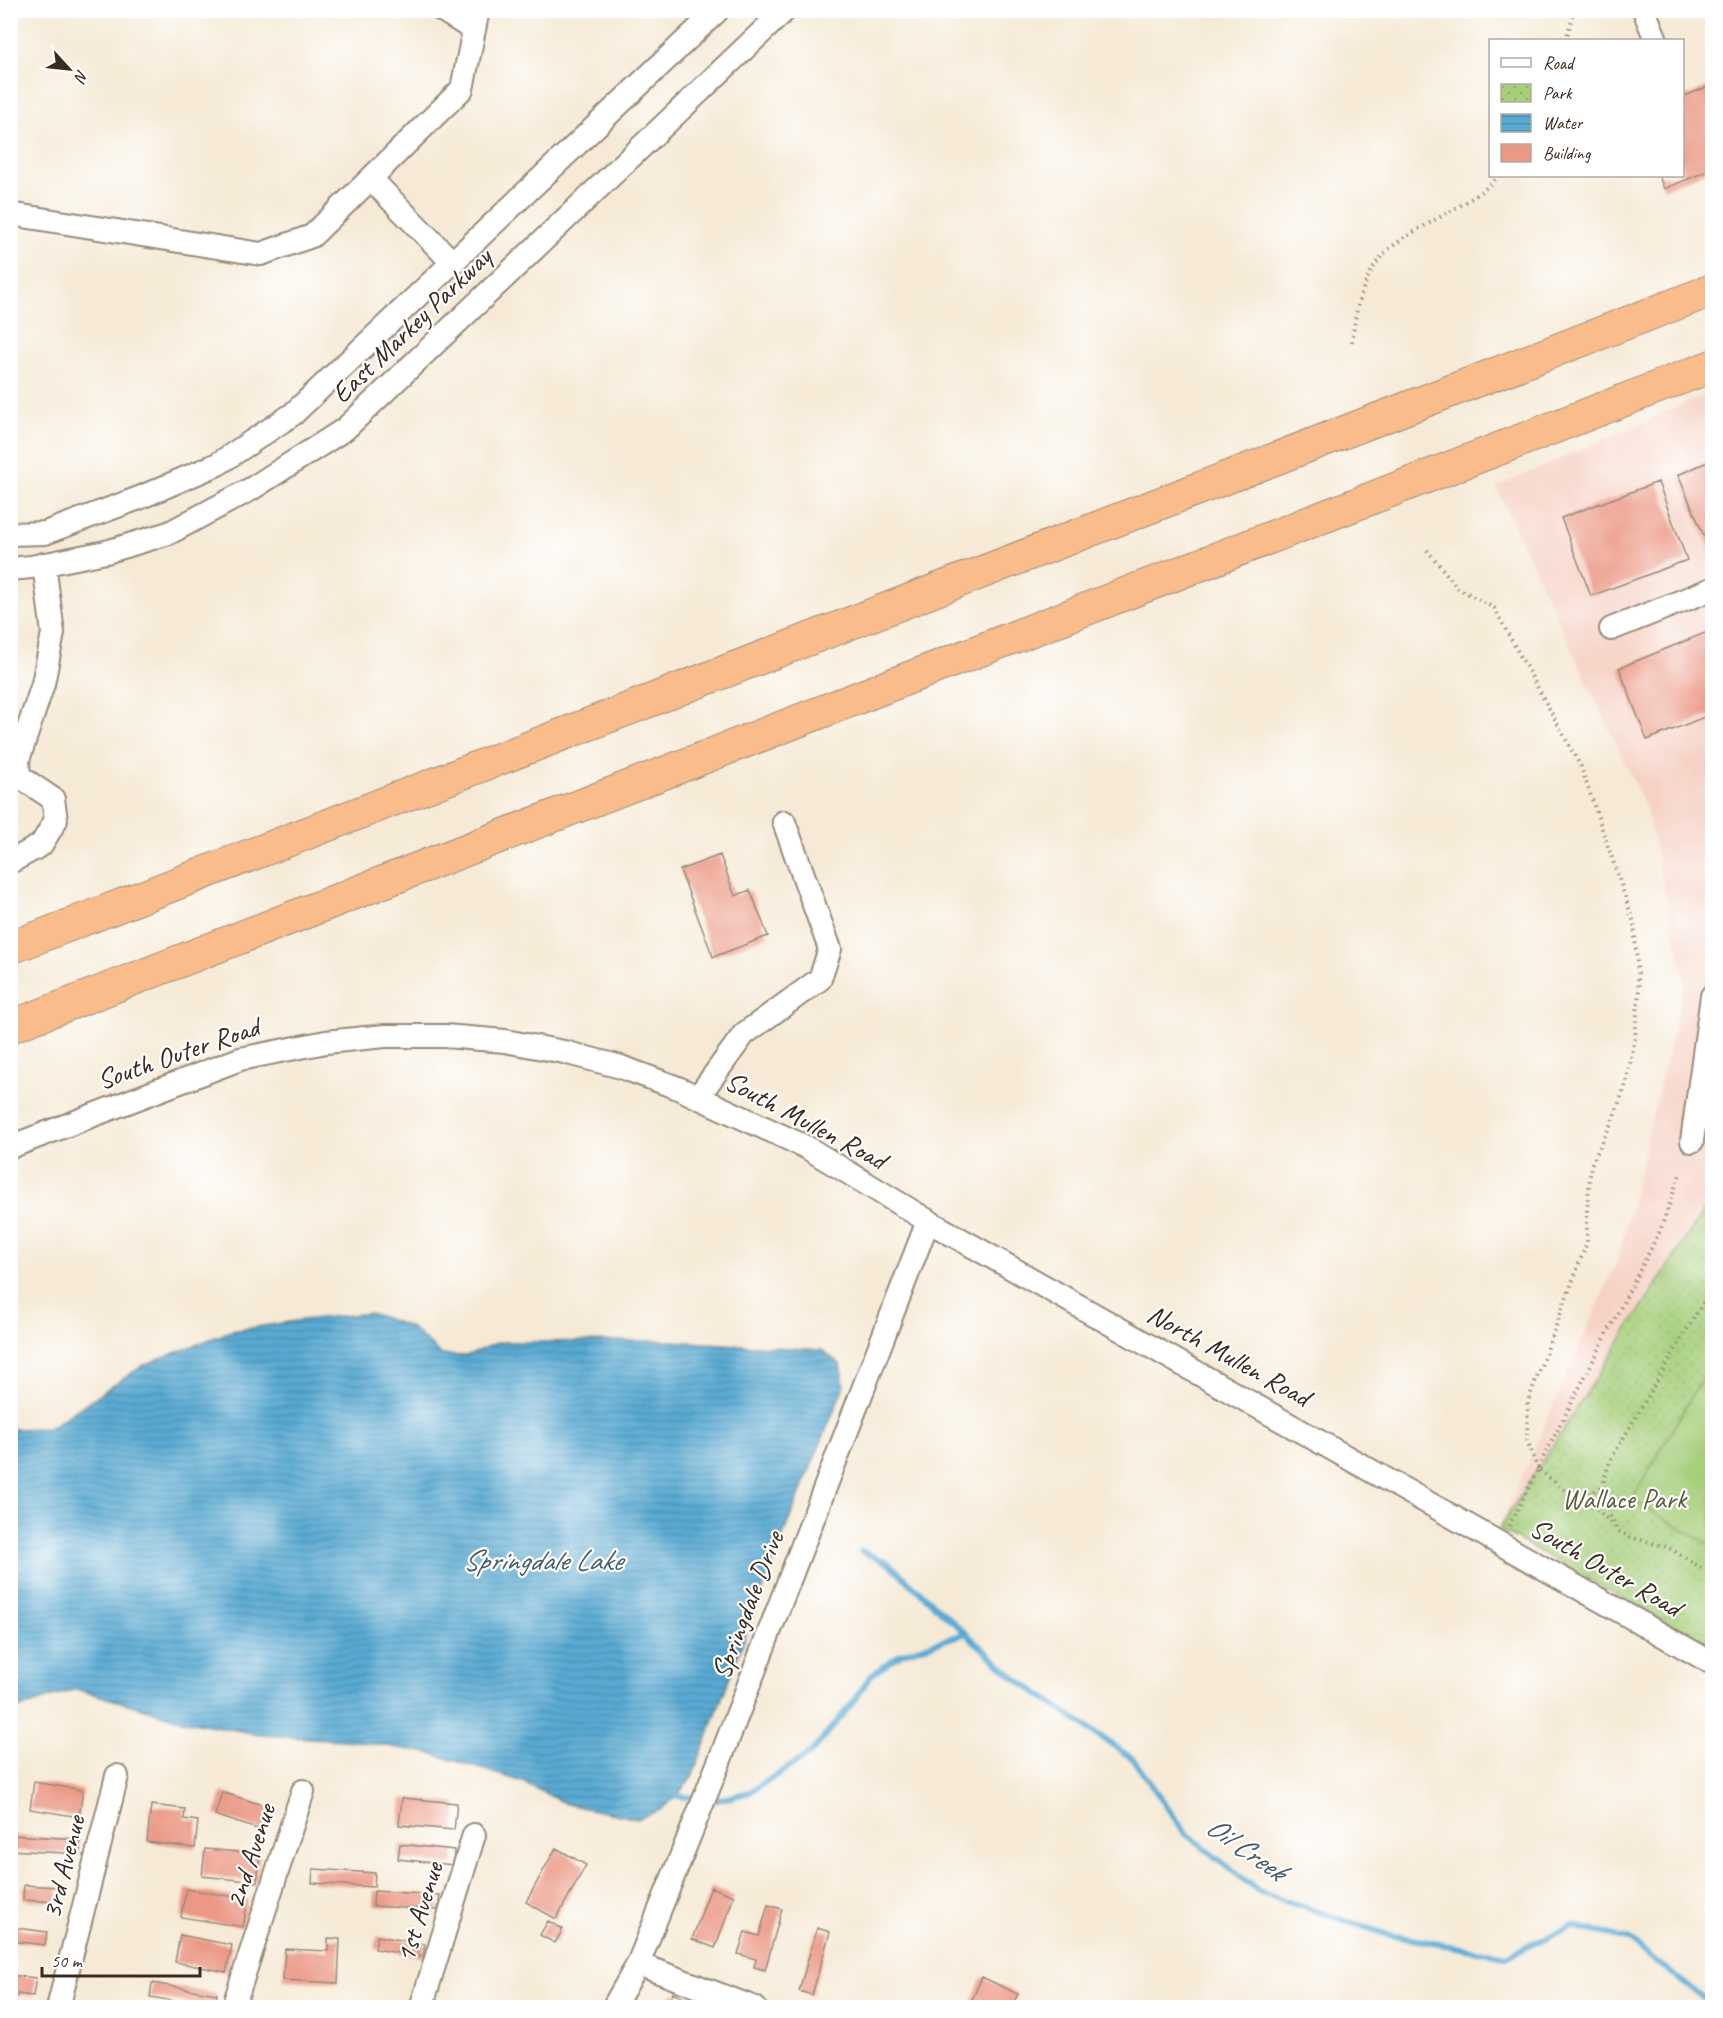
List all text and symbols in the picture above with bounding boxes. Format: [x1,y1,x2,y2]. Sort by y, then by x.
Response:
north arrow [39,39,99,99]
legend [1489,39,1684,177]
text: Road [1543,52,1576,74]
text: N [69,66,93,87]
text: Park [1543,82,1573,104]
text: Water [1543,112,1584,134]
text: Building [1543,142,1592,164]
street label: East Markey Parkway [324,238,500,410]
street label: South Outer Road [92,1008,267,1097]
street label: South Mullen Road [719,1063,896,1179]
street label: North Mullen Road [1141,1296,1320,1416]
park label: Wallace Park [1562,1481,1688,1516]
street label: South Outer Road [1524,1510,1691,1626]
street label: Springdale Drive [703,1525,792,1684]
water label: Springdale Lake [463,1541,626,1579]
street label: 2nd Avenue [217,1798,284,1913]
water label: Oil Creek [1199,1807,1298,1893]
street label: 3rd Avenue [33,1810,93,1922]
street label: 1st Avenue [387,1856,451,1966]
scale bar [42,1940,200,1978]
text: 50 m [51,1950,84,1972]

